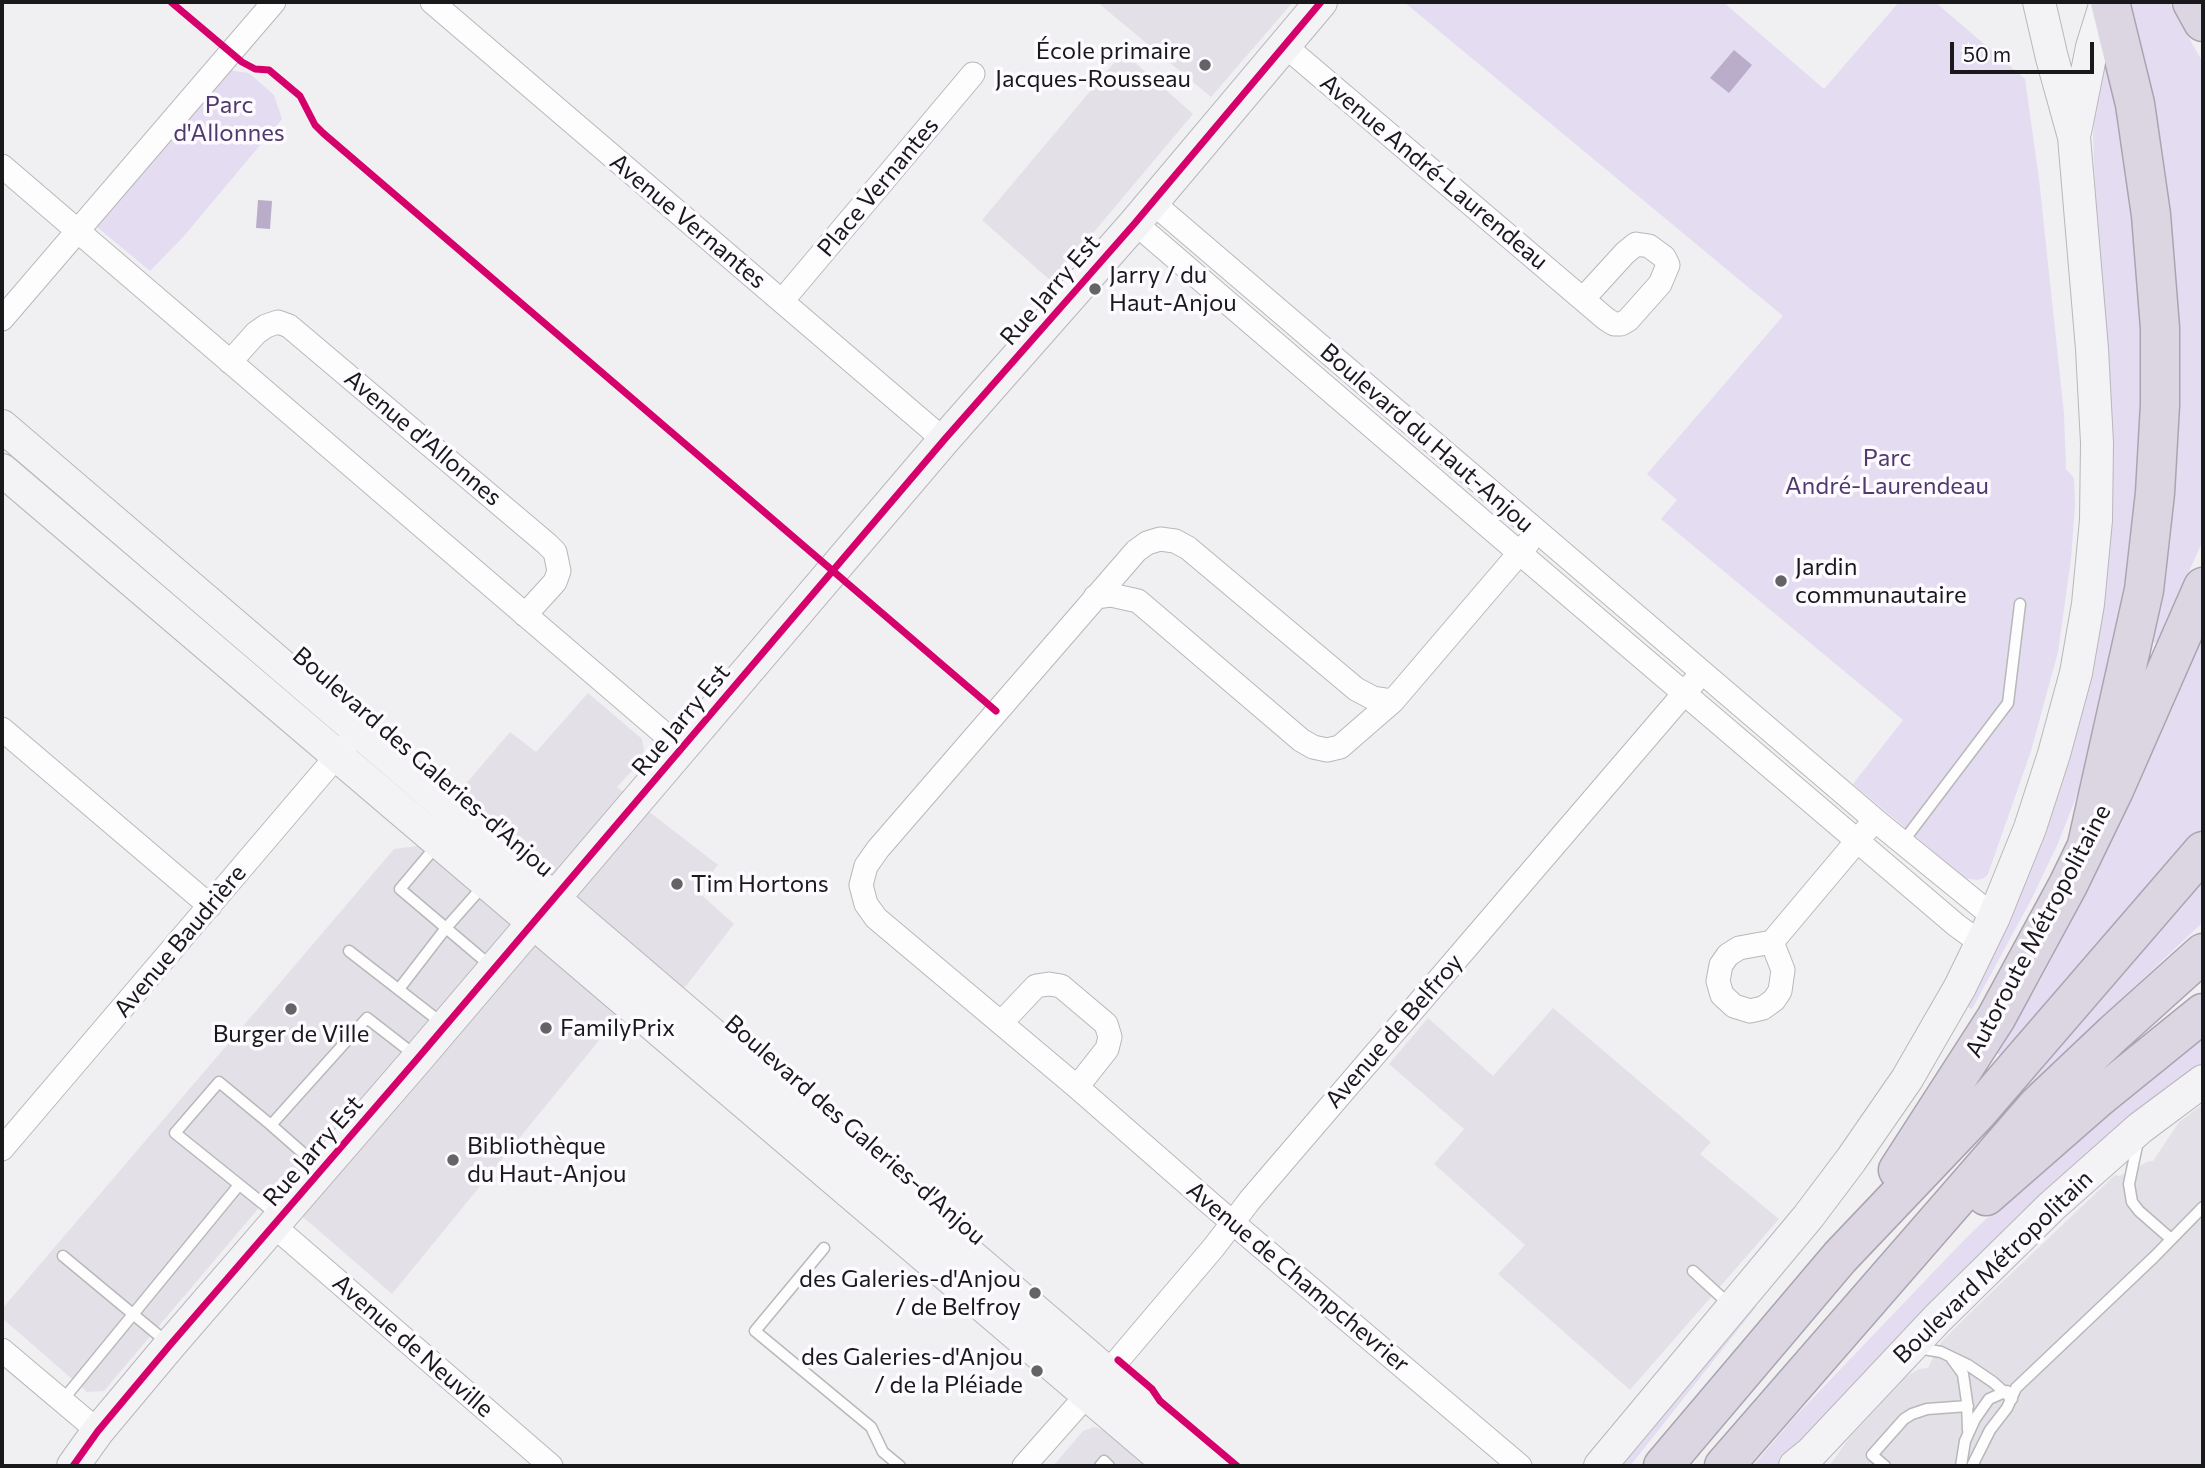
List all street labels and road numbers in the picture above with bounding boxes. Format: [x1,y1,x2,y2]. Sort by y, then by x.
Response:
street label: Avenue André-Laurendeau [1314,68,1554,276]
street label: Place Vernantes [811,111,945,263]
street label: Avenue Vernantes [604,147,772,295]
street label: Rue Jarry Est [994,229,1106,351]
street label: Boulevard du Haut-Anjou [1314,337,1540,539]
street label: Avenue d'Allonnes [339,364,507,512]
street label: Boulevard des Galeries-d'Anjou [287,641,559,883]
street label: Rue Jarry Est [626,658,736,782]
street label: Autoroute Métropolitaine [1959,800,2117,1062]
street label: Avenue Baudrière [108,859,252,1023]
street label: Avenue de Belfroy [1319,948,1469,1114]
street label: Boulevard des Galeries-d'Anjou [719,1009,991,1251]
street label: Rue Jarry Est [257,1090,369,1212]
street label: Boulevard Métropolitain [1887,1164,2099,1370]
street label: Avenue de Champchevrier [1181,1175,1415,1379]
street label: Avenue de Neuville [327,1268,499,1424]

